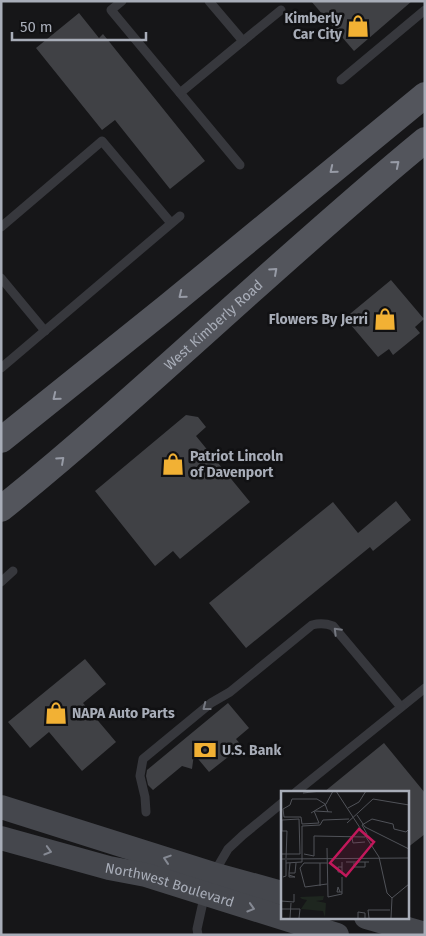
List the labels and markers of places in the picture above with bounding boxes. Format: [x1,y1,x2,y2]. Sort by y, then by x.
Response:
place label: Kimberly Car City [284,10,343,43]
shop icon: Kimberly Car City [345,13,371,39]
shop icon: Flowers By Jerri [372,306,398,332]
place label: Flowers By Jerri [269,311,368,328]
place label: Patriot Lincoln of Davenport [190,448,283,481]
shop icon: Patriot Lincoln of Davenport [160,451,186,477]
shop icon: NAPA Auto Parts [43,700,69,726]
place label: NAPA Auto Parts [72,705,175,722]
bank icon: U.S. Bank [192,737,218,763]
place label: U.S. Bank [222,742,281,759]

